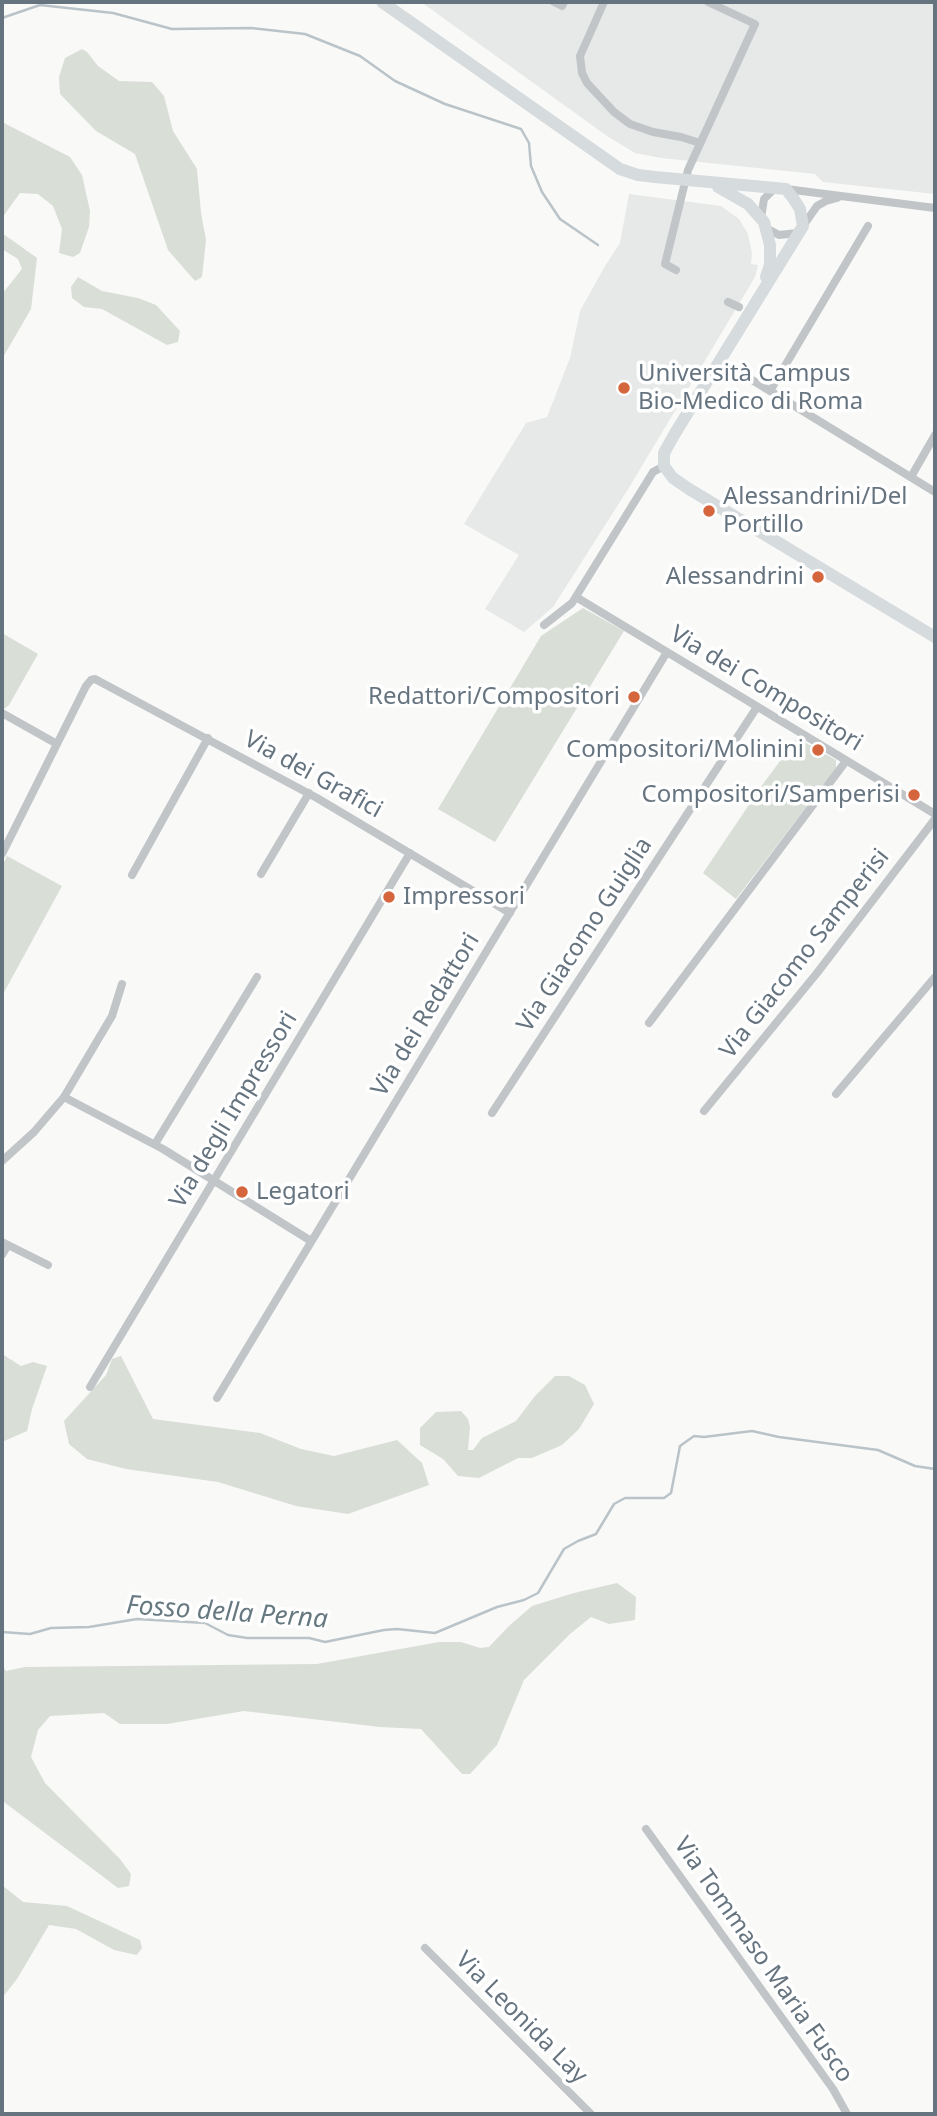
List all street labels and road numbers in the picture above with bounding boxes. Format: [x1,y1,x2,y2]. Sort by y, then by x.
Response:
street label: Via dei Compositori [665,620,867,758]
street label: Via dei Grafici [239,725,387,825]
street label: Via Giacomo Guiglia [511,832,659,1038]
street label: Via Giacomo Samperisi [714,844,896,1064]
street label: Via dei Redattori [366,928,486,1102]
street label: Via degli Impressori [164,1007,304,1213]
street label: Via Tommaso Maria Fusco [667,1832,859,2088]
street label: Via Leonida Lay [449,1946,593,2090]

